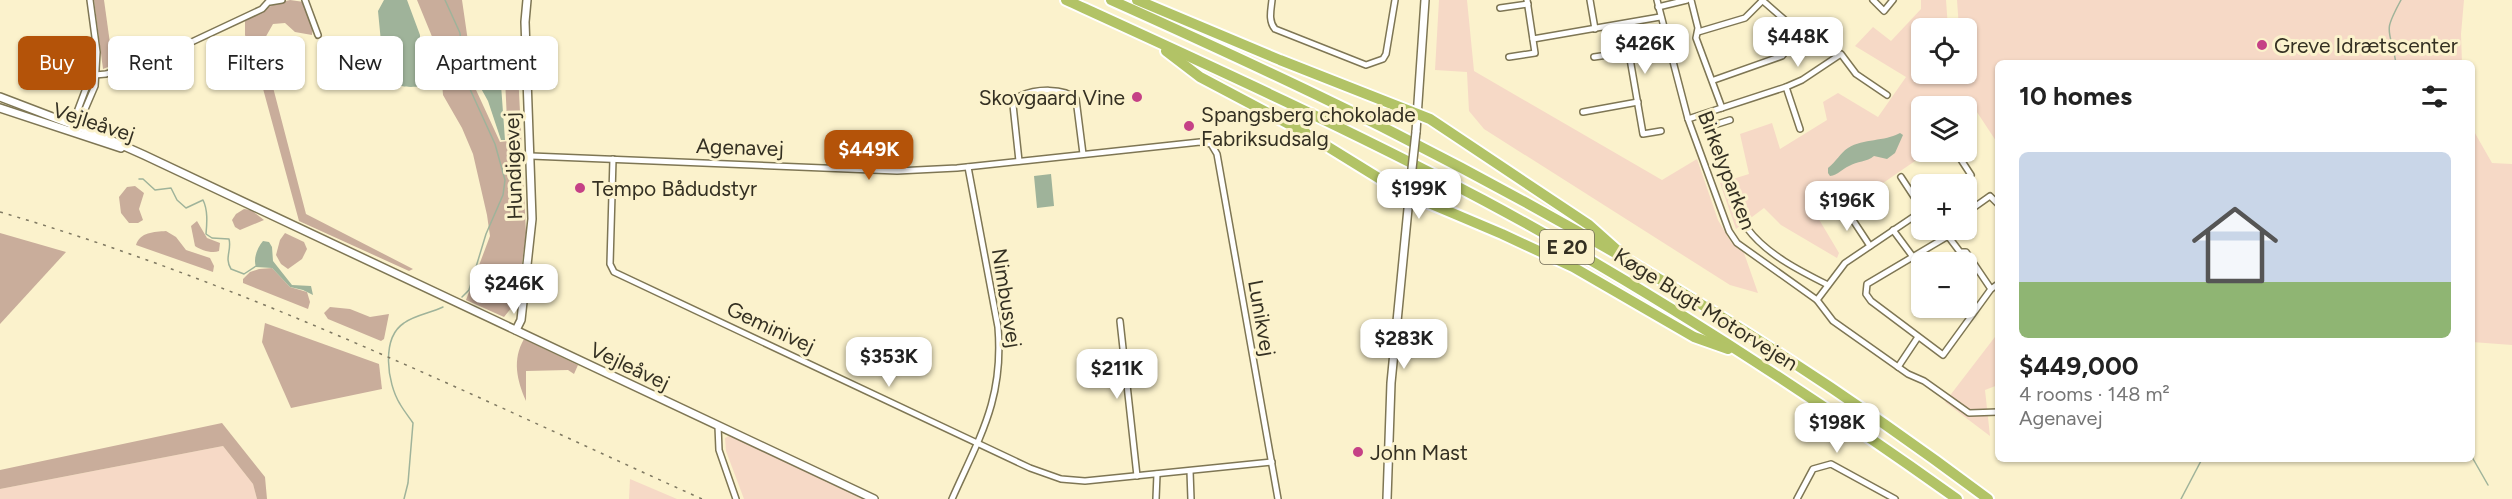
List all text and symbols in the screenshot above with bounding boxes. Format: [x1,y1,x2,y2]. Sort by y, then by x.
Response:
pin: $448K [1756,17,1840,68]
map controls [1911,18,1977,318]
button: locate [1911,18,1977,84]
pin: $426K [1603,24,1687,75]
text: $448K [1767,24,1829,48]
text: $426K [1615,31,1675,55]
place label: Greve Idrætscenter [2274,33,2458,58]
chip: Buy [18,36,96,90]
chip: Rent [108,36,194,90]
chip: Filters [206,36,305,90]
chip: New [317,36,403,90]
chip: Apartment [415,36,558,90]
marker: Greve Idrætscenter [2255,38,2269,52]
text: 10 homes [2019,80,2132,112]
icon: filters [2418,80,2451,113]
place label: Skovgaard Vine [979,85,1125,110]
marker: Skovgaard Vine [1130,90,1144,104]
button: layers [1911,96,1977,162]
street label: Vejleåvej [50,97,138,147]
place label: Spangsberg chokolade Fabriksudsalg [1201,102,1416,151]
street label: Birkelyparken [1693,107,1761,233]
street label: Hundigevej [499,112,527,220]
marker: Spangsberg chokolade Fabriksudsalg [1182,119,1196,133]
pin: $449K [827,130,911,181]
street label: Agenavej [696,133,784,161]
text: $449K [838,137,900,161]
pin: $199K [1377,169,1461,220]
button: + [1911,174,1977,240]
place label: Tempo Bådudstyr [592,176,757,201]
text: $199K [1391,176,1447,200]
marker: Tempo Bådudstyr [573,181,587,195]
pin: $196K [1805,181,1889,232]
text: $196K [1819,188,1875,212]
icon: home [2181,191,2289,299]
road number: E 20 [1540,230,1594,264]
street label: Køge Bugt Motorvejen [1610,242,1802,376]
street label: Nimbusvej [987,246,1027,350]
button: − [1911,252,1977,318]
pin: $246K [472,264,556,315]
text: $246K [484,271,544,295]
street label: Lunikvej [1243,278,1281,358]
street label: Geminivej [723,296,819,358]
pin: $283K [1362,319,1446,370]
text: $283K [1374,326,1434,350]
street label: Vejleåvej [586,337,674,395]
pin: $353K [847,337,931,388]
text: $353K [860,344,918,368]
pin: $211K [1075,349,1159,400]
text: $449,000 [2019,350,2139,382]
text: $211K [1091,356,1143,380]
text: 4 rooms · 148 m² [2019,382,2170,406]
pin: $198K [1795,403,1879,454]
text: Agenavej [2019,406,2103,430]
text: $198K [1809,410,1865,434]
place label: John Mast [1370,440,1468,465]
marker: John Mast [1351,445,1365,459]

